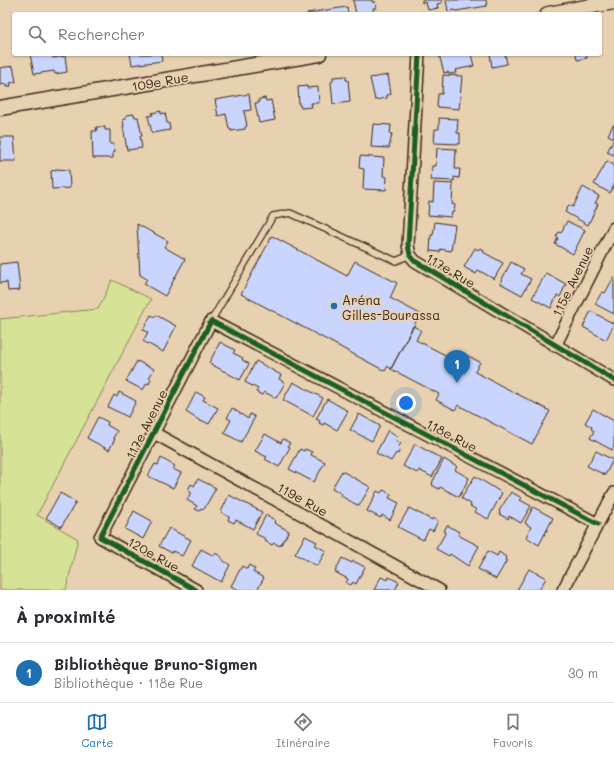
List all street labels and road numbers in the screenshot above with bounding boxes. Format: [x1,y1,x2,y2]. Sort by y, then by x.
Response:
street label: 109e Rue [130,68,190,94]
street label: 115e Avenue [548,243,596,319]
street label: 117e Rue [423,249,479,291]
street label: 117e Avenue [121,386,171,462]
street label: 118e Rue [424,415,480,455]
street label: 119e Rue [275,478,331,520]
street label: 120e Rue [125,533,183,575]

